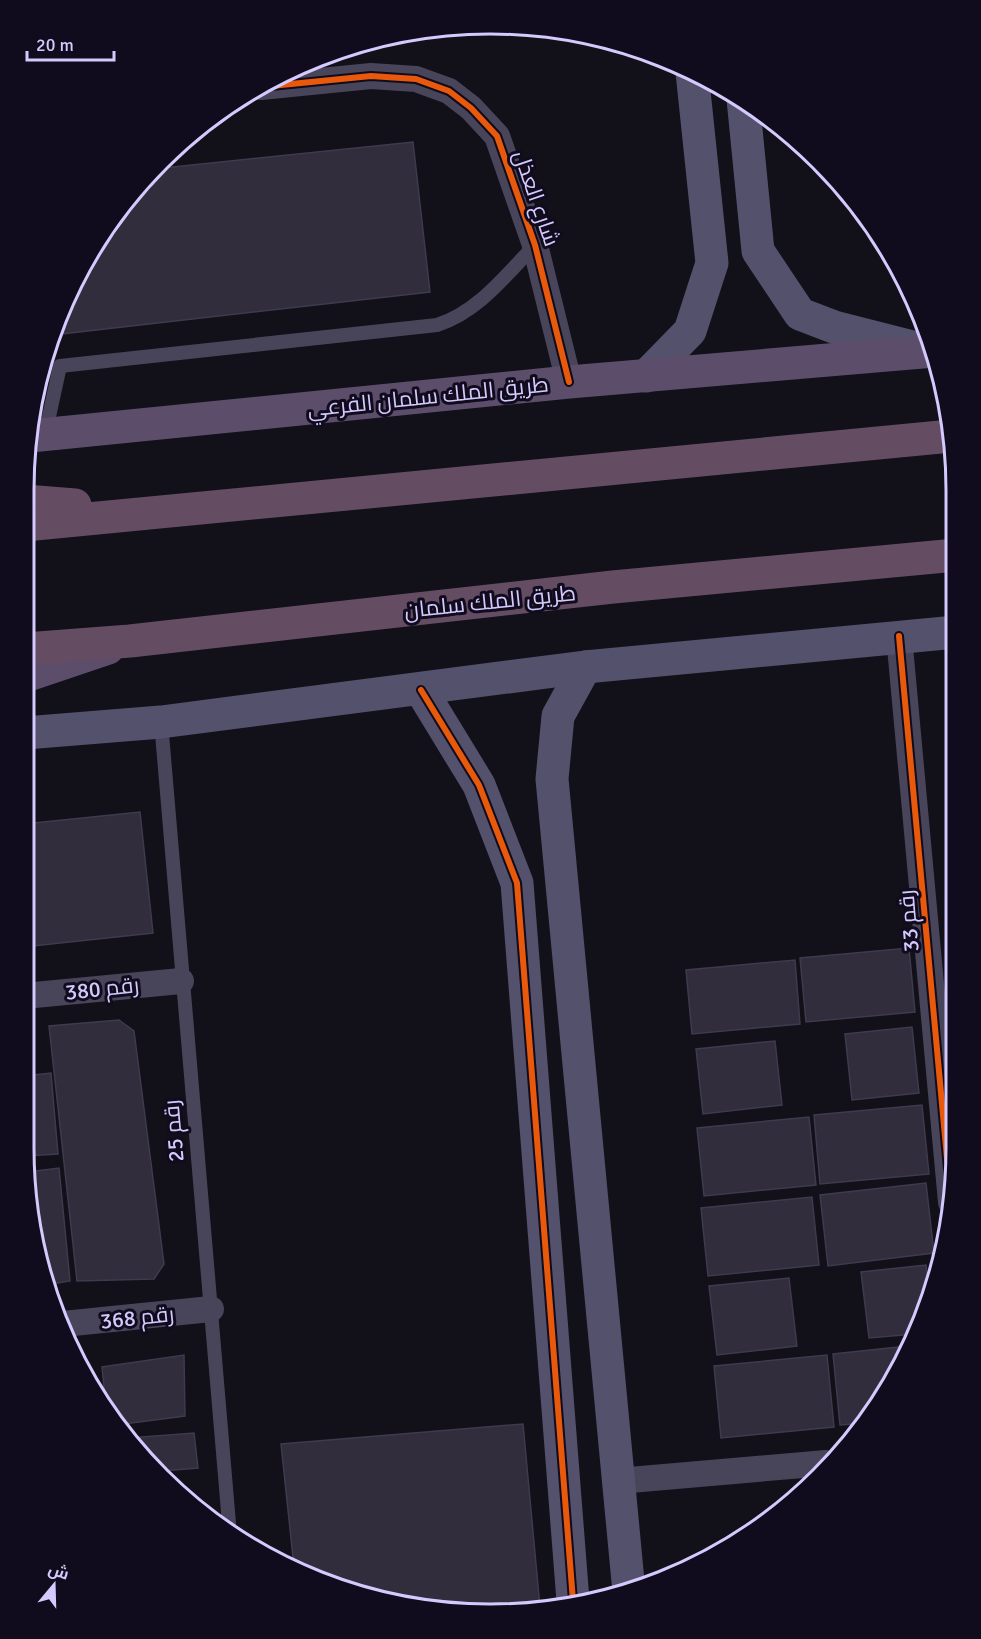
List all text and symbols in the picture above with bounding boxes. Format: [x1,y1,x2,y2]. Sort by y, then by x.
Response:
scale bar [27,24,114,62]
text: 20 m [36,34,74,56]
street label: شارع العذل [507,147,566,250]
street label: طريق الملك سلمان الفرعي [306,370,550,426]
street label: طريق الملك سلمان [403,579,577,624]
street label: رقم 33 [892,889,927,953]
street label: رقم 380 [64,971,141,1008]
street label: رقم 25 [157,1099,192,1163]
street label: رقم 368 [99,1300,176,1337]
north arrow [24,1555,84,1615]
text: ش [46,1559,72,1585]

